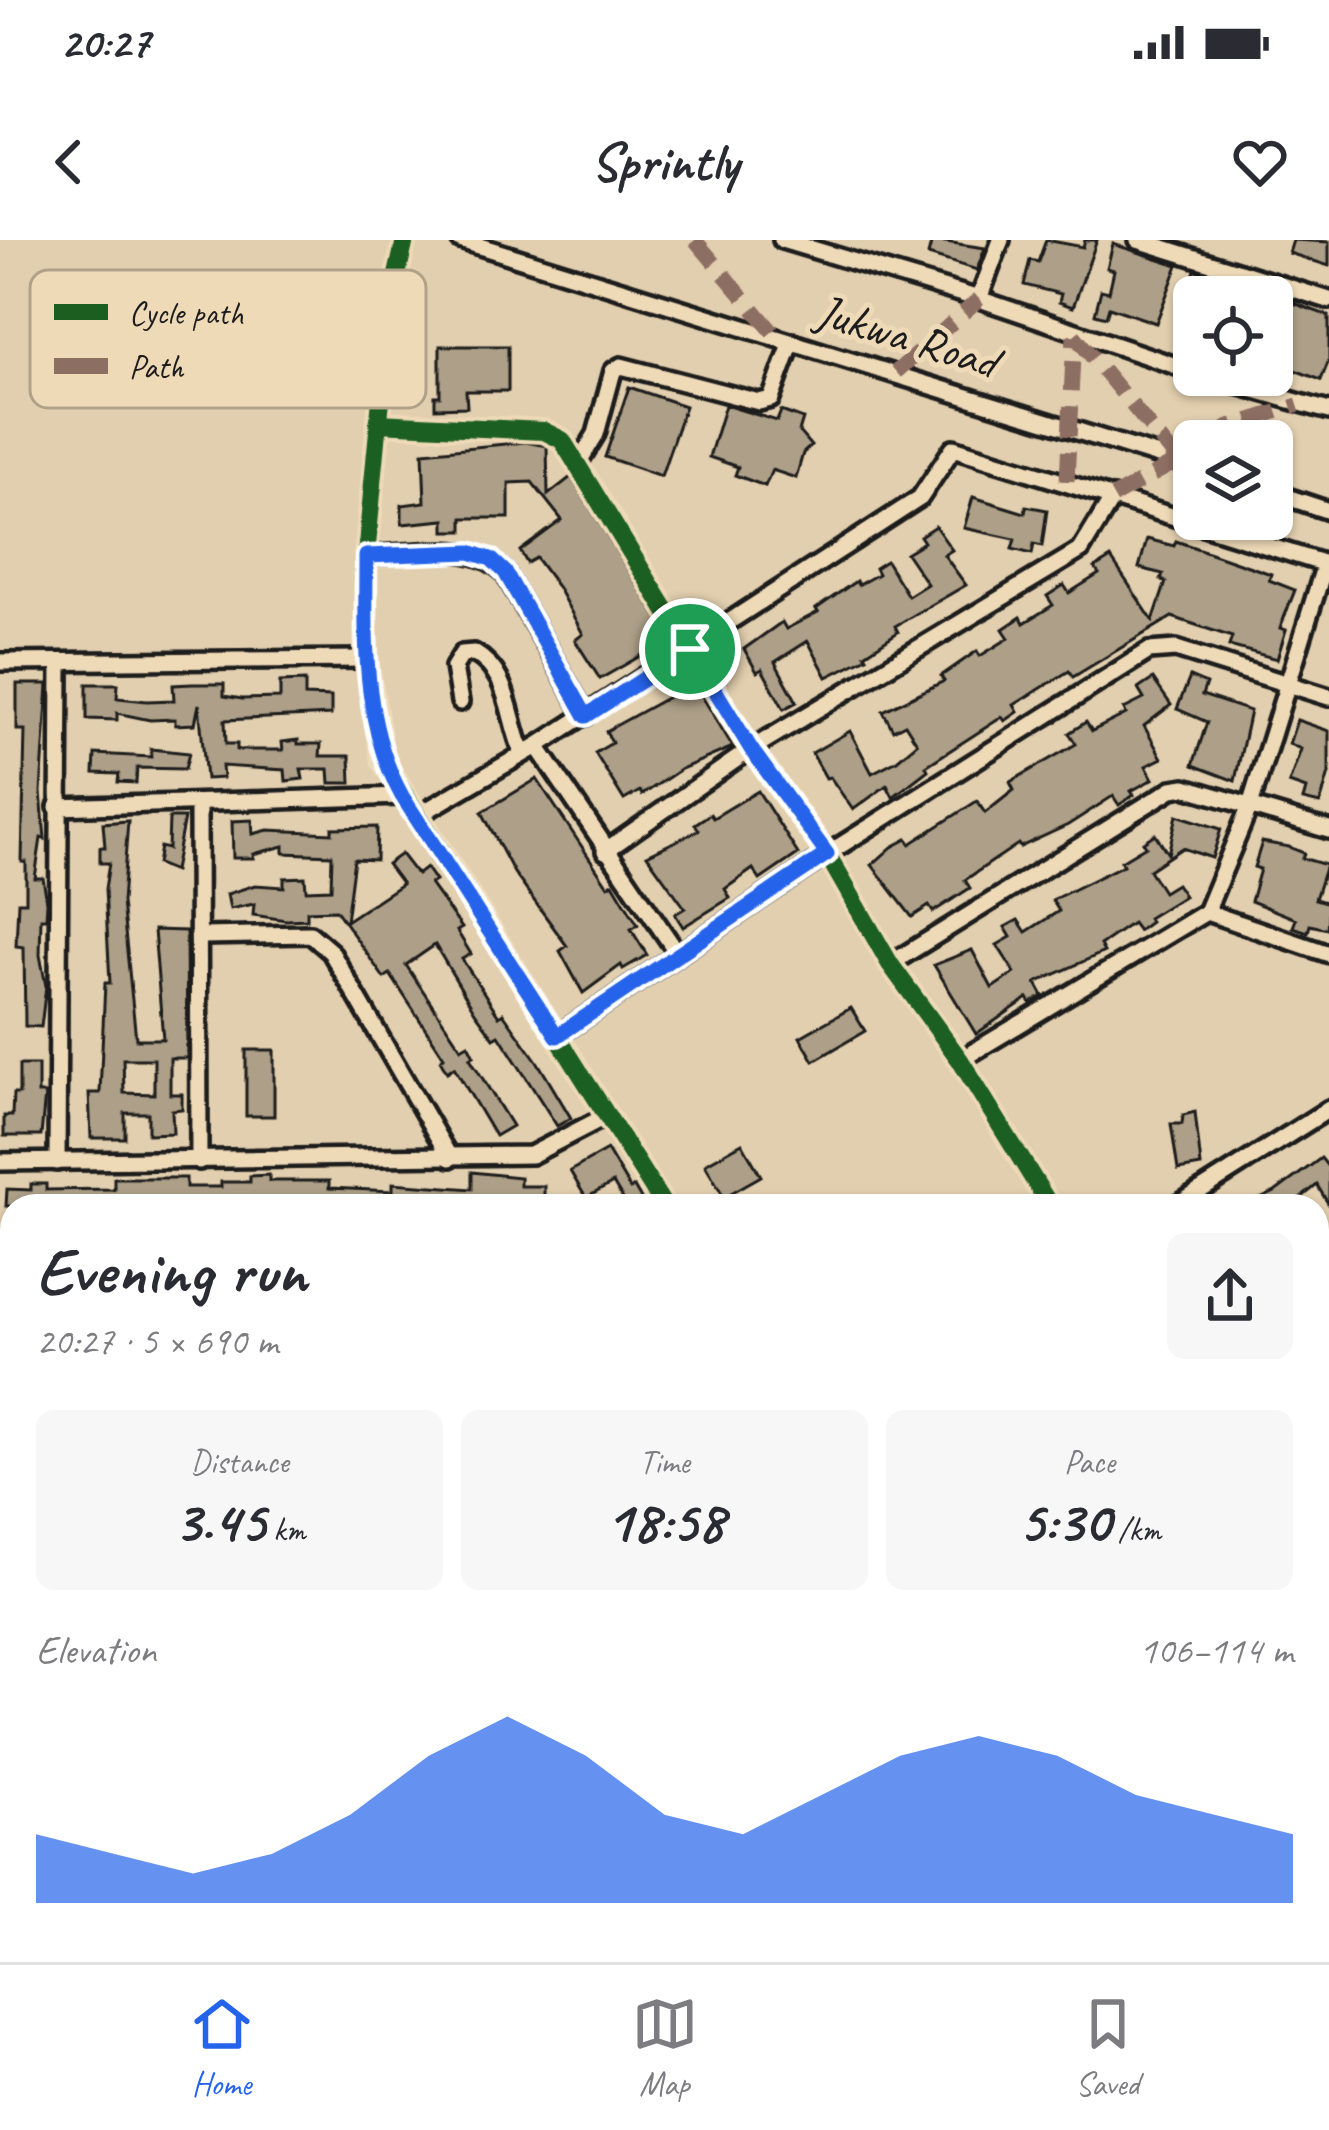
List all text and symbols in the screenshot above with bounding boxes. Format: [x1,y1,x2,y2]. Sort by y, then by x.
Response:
text: 20:27 [60,14,150,71]
text: Sprintly [591,128,738,196]
icon: back [36,129,102,195]
icon: heart [1227,129,1293,195]
legend [30,270,426,408]
map controls [1173,276,1293,540]
button: locate [1173,276,1293,396]
street label: Jukwa Road [807,280,1011,394]
text: Cycle path [129,292,244,334]
text: Path [129,346,185,388]
button: layers [1173,420,1293,540]
pin [639,598,741,700]
icon: arrive [657,616,723,682]
text: Evening run [36,1230,306,1313]
button: share [1167,1233,1293,1359]
text: 20:27 · 5 × 690 m [36,1317,278,1366]
text: Distance [190,1441,289,1483]
text: Time [639,1441,690,1483]
text: Pace [1064,1441,1115,1483]
text: 3.45 [173,1483,265,1559]
text: 18:58 [605,1483,724,1559]
text: 5:30 [1018,1483,1110,1559]
text: km [265,1509,306,1551]
text: /km [1110,1509,1161,1551]
text: Elevation [36,1626,156,1675]
text: 106–114 m [1139,1626,1293,1675]
tab: Home [189,1991,255,2105]
tab: Map [632,1991,698,2105]
tab: Saved [1075,1991,1141,2105]

